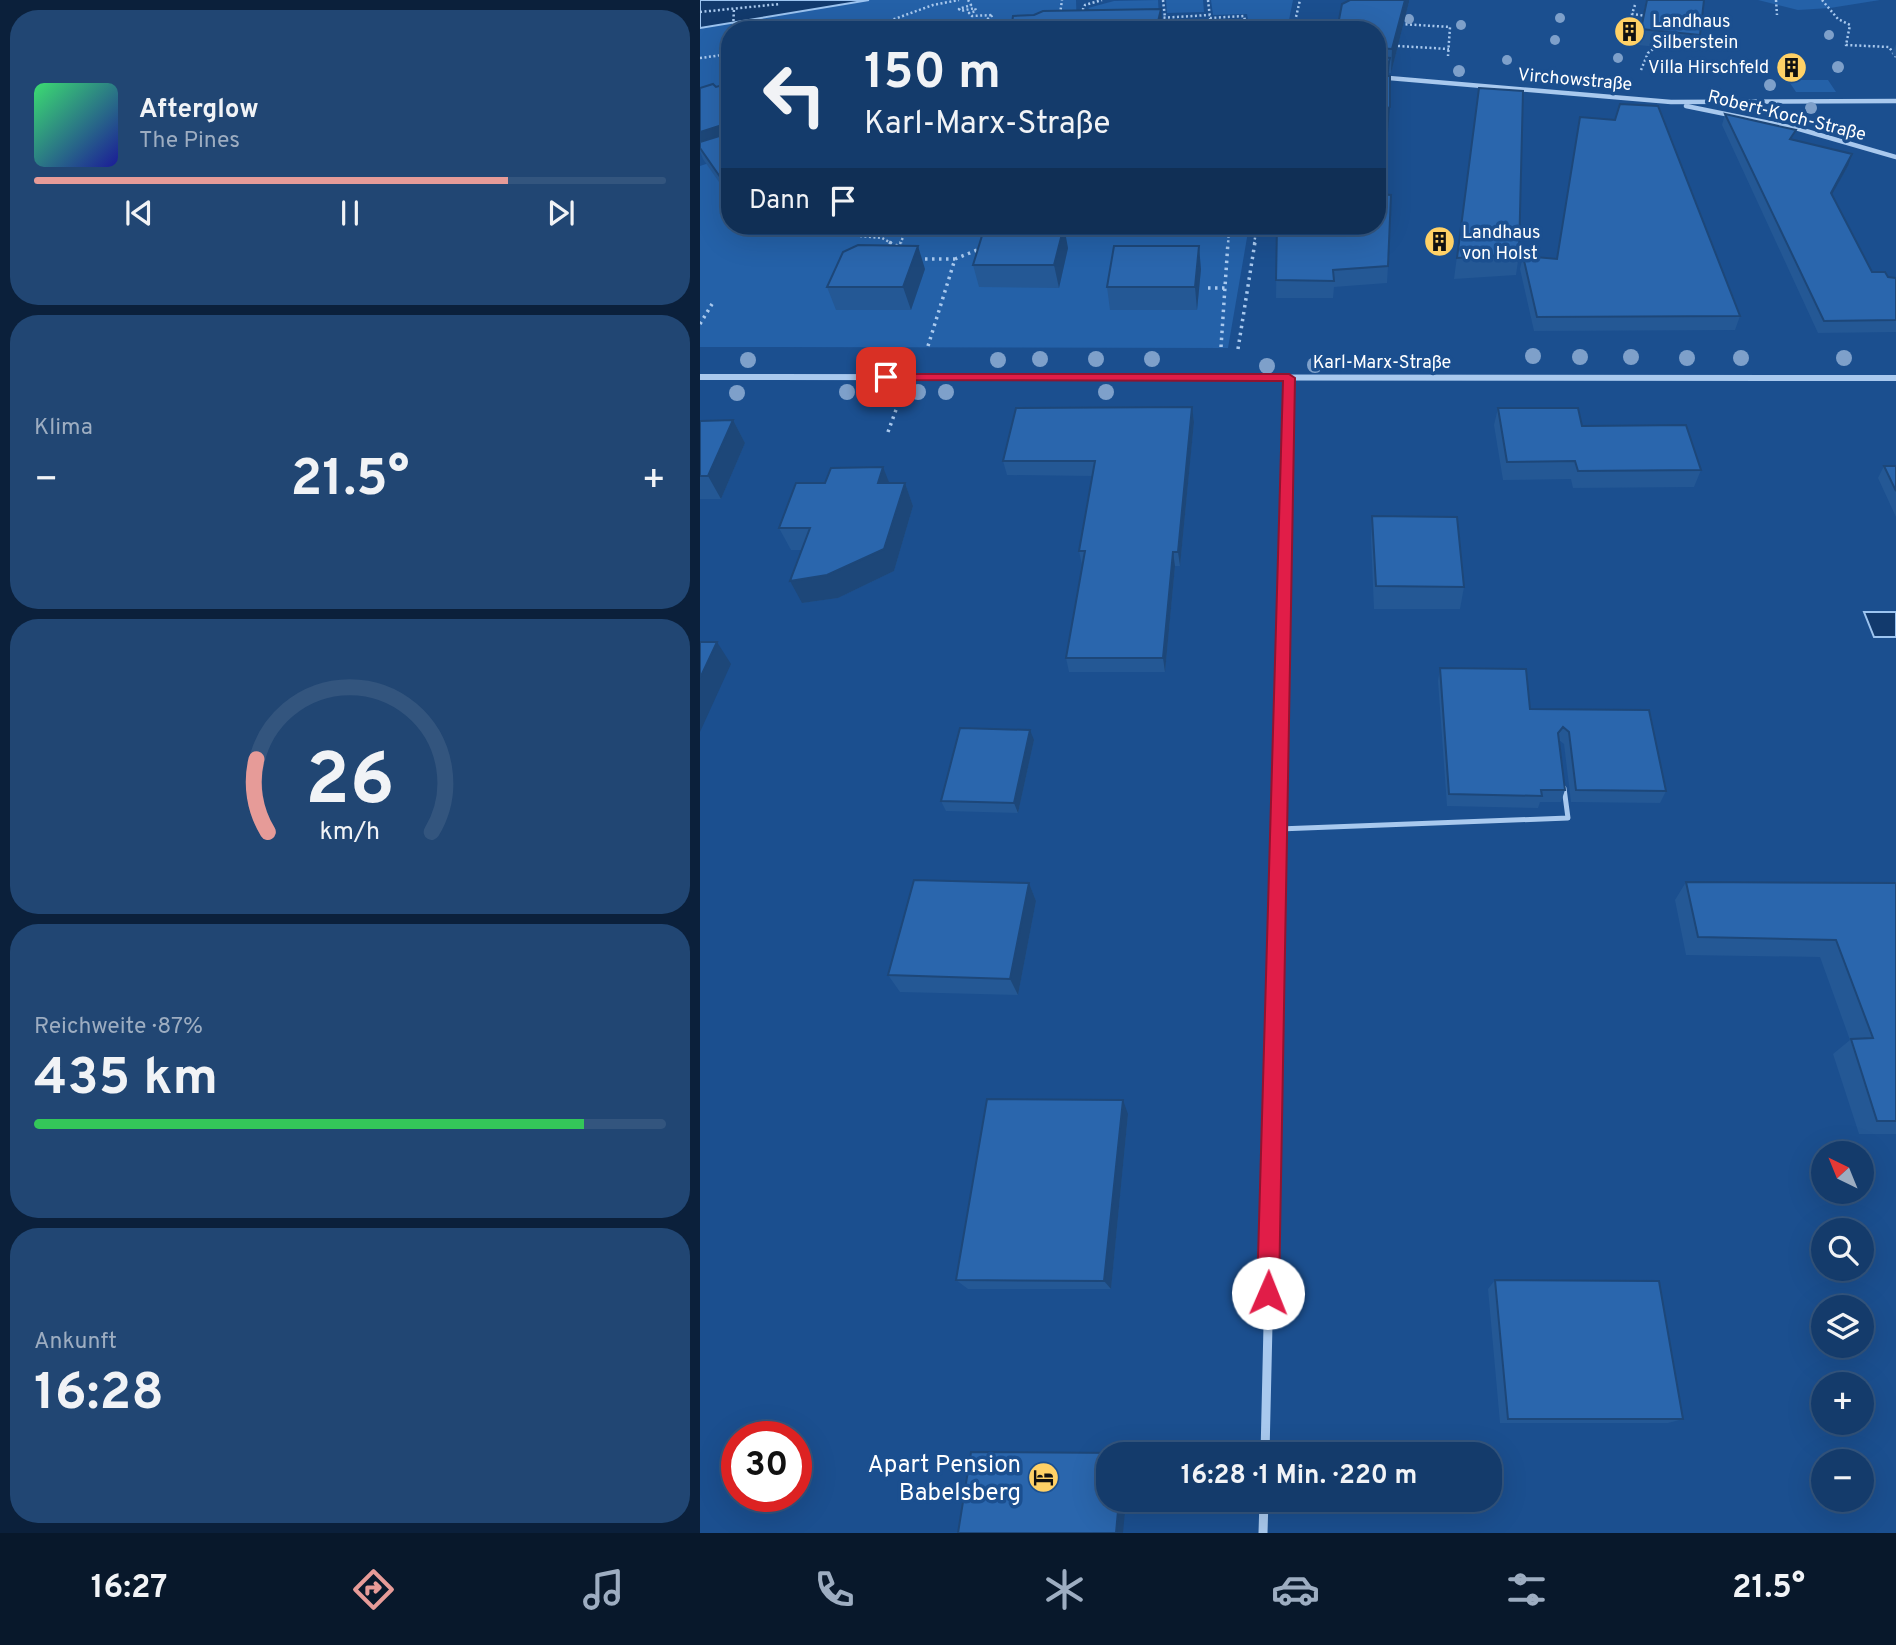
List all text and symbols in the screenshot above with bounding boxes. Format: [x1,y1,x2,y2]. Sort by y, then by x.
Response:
place label: Landhaus Silberstein [1652,11,1738,55]
building icon: Landhaus Silberstein [1612,14,1646,48]
text: 150 m [864,44,1001,106]
icon: left [749,49,840,140]
building icon: Villa Hirschfeld [1775,50,1809,84]
place label: Villa Hirschfeld [1648,57,1769,80]
street label: Virchowstraße [1517,64,1633,97]
street label: Robert-Koch-Straße [1705,86,1868,147]
text: Afterglow [139,94,259,127]
text: Karl-Marx-Straße [864,105,1110,145]
text: The Pines [139,127,240,156]
icon: arrive [824,182,862,220]
text: Dann [749,185,810,218]
icon: previous [120,194,158,232]
icon: pause [331,194,369,232]
icon: next [542,194,580,232]
place label: Landhaus von Holst [1462,222,1541,266]
building icon: Landhaus von Holst [1422,225,1456,259]
pin [856,347,916,407]
street label: Karl-Marx-Straße [1313,352,1451,375]
icon: arrive [867,358,905,396]
text: Klima [34,414,93,443]
text: 21.5° [291,448,409,514]
text: − [34,457,59,506]
text: + [641,457,666,506]
text: 26 [305,739,395,831]
text: km/h [320,817,380,849]
text: Reichweite · 87% [34,1013,203,1042]
text: 435 km [34,1047,218,1113]
north arrow [1811,1141,1874,1204]
map controls [1811,1141,1874,1512]
button: search [1811,1218,1874,1281]
position arrow [1231,1256,1305,1330]
button: layers [1811,1295,1874,1358]
text: Ankunft [34,1328,117,1357]
text: 16:28 [34,1362,164,1428]
button: + [1811,1372,1874,1435]
speed limit sign: 30 [721,1421,812,1512]
button: − [1811,1449,1874,1512]
place label: Apart Pension Babelsberg [867,1451,1021,1509]
text: 16:28 · 1 Min. · 220 m [1181,1460,1417,1493]
hotel icon: Apart Pension Babelsberg [1027,1461,1061,1495]
icon: directions [349,1565,398,1614]
icon: music [579,1565,628,1614]
icon: phone [810,1565,859,1614]
icon: climate [1040,1565,1089,1614]
icon: car [1271,1565,1320,1614]
icon: filters [1502,1565,1551,1614]
text: 16:27 [91,1569,167,1609]
text: 21.5° [1732,1569,1805,1609]

